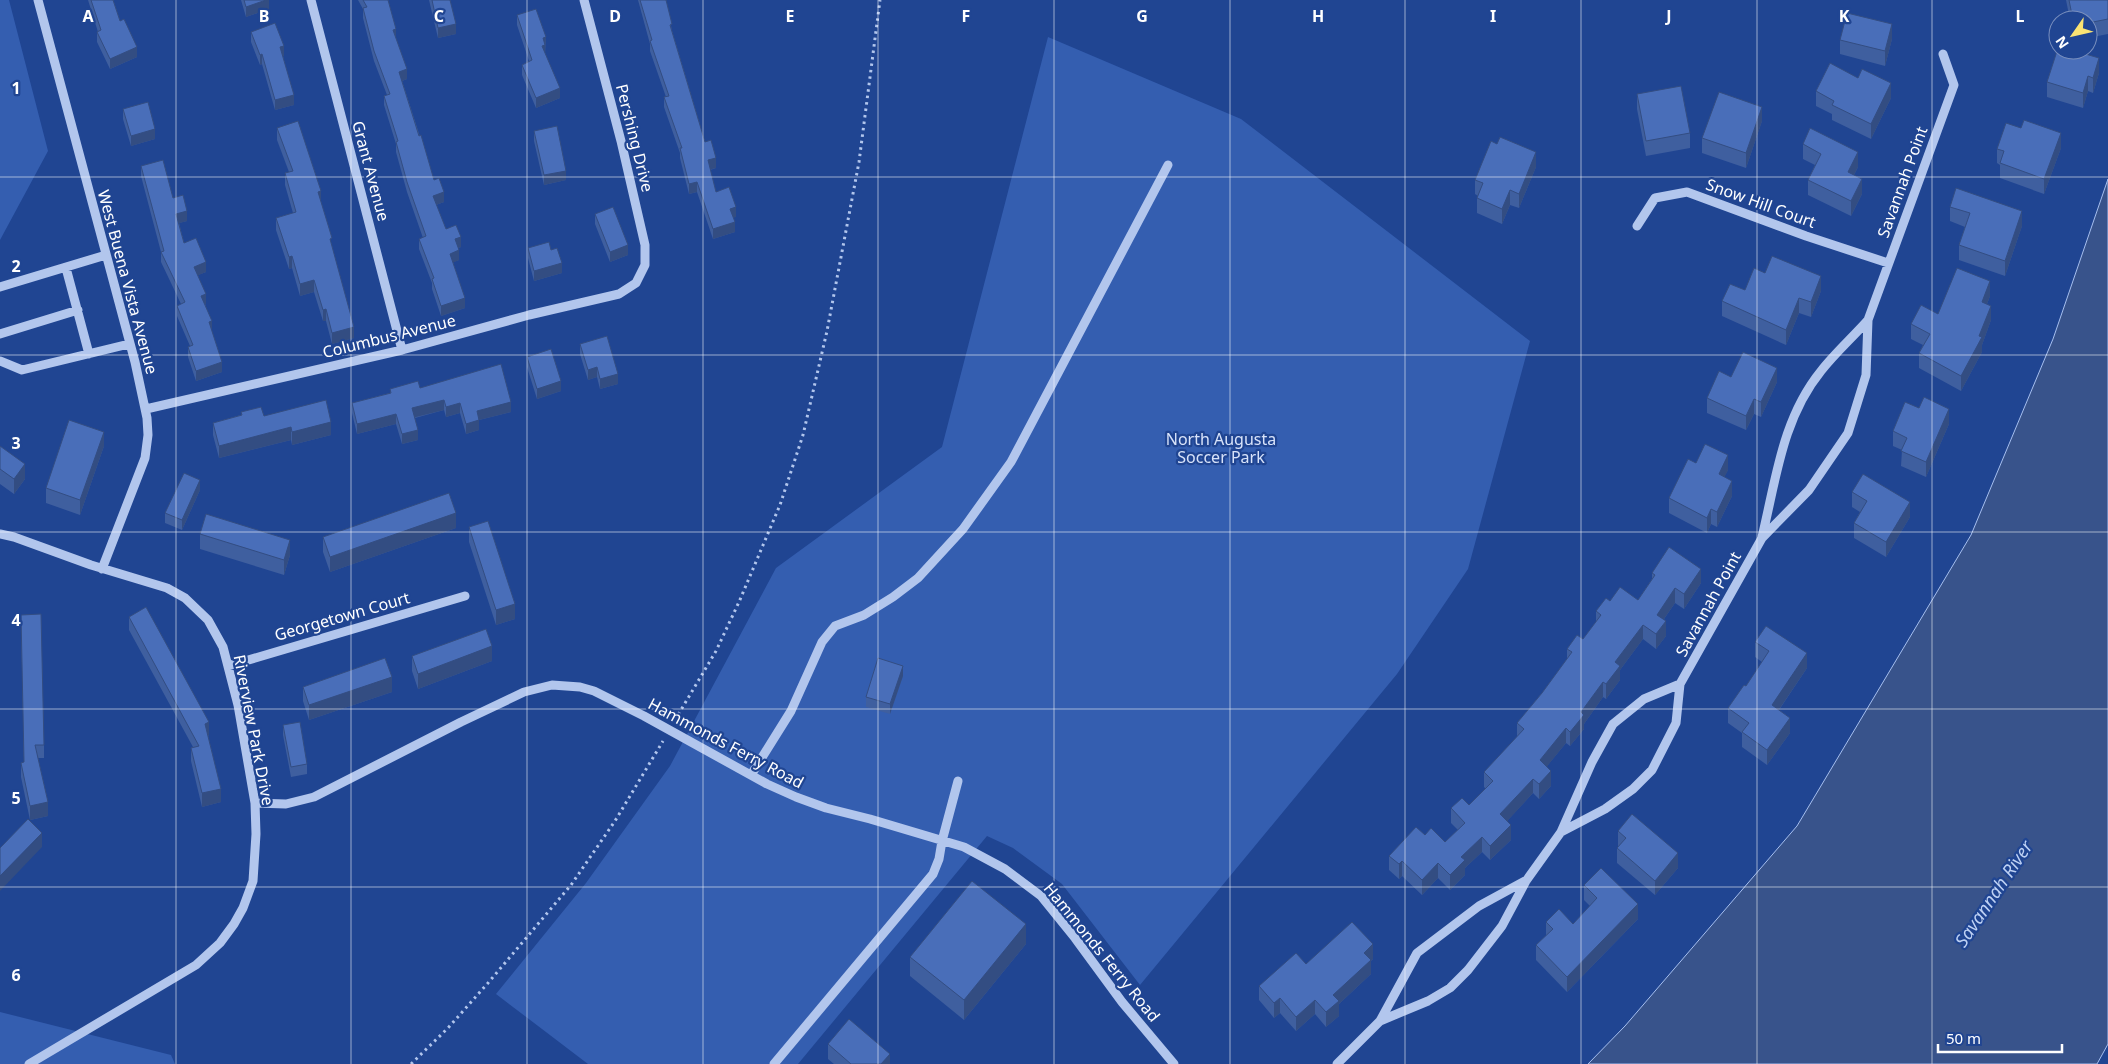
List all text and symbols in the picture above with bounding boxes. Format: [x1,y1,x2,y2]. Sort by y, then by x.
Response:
text: A [82,5,94,27]
text: B [259,5,269,27]
text: C [434,5,444,27]
text: D [609,5,621,27]
text: E [786,5,795,27]
text: F [962,5,970,27]
text: G [1136,5,1148,27]
text: H [1312,5,1324,27]
text: I [1490,5,1496,27]
text: J [1664,5,1672,27]
text: K [1839,5,1850,27]
text: L [2016,5,2025,27]
north arrow [2048,10,2098,60]
text: N [2051,33,2073,53]
text: 1 [11,77,21,99]
street label: Pershing Drive [611,82,659,194]
street label: Grant Avenue [347,118,395,224]
street label: Savannah Point [1872,123,1932,241]
street label: Snow Hill Court [1703,173,1819,233]
street label: West Buena Vista Avenue [93,187,163,377]
text: 2 [11,255,21,277]
street label: Columbus Avenue [320,309,458,363]
park label: North Augusta Soccer Park [1166,428,1276,468]
text: 3 [11,432,21,454]
street label: Savannah Point [1670,547,1746,660]
street label: Georgetown Court [272,586,412,646]
text: 4 [11,609,21,631]
street label: Riverview Park Drive [229,653,279,807]
street label: Hammonds Ferry Road [644,693,808,793]
text: 5 [11,787,21,809]
water label: Savannah River [1949,835,2038,951]
street label: Hammonds Ferry Road [1039,878,1165,1026]
text: 6 [11,964,21,986]
scale bar [1938,1022,2062,1054]
text: 50 m [1946,1028,1981,1048]

